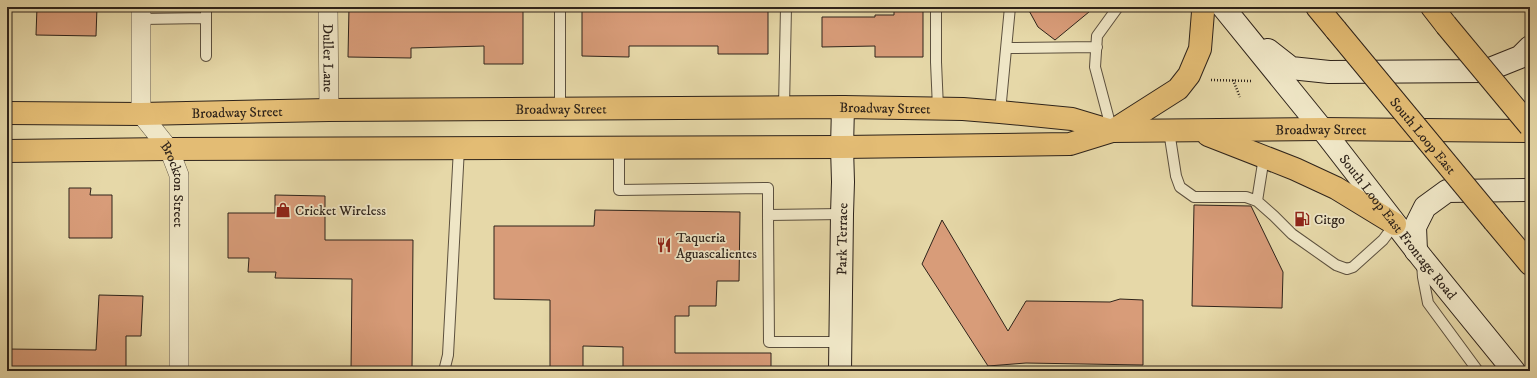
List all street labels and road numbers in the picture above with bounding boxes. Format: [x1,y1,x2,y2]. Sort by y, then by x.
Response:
street label: Duller Lane [318,24,337,93]
street label: South Loop East [1385,94,1460,179]
street label: Broadway Street [839,99,931,118]
street label: Broadway Street [515,100,607,119]
street label: Broadway Street [191,103,283,123]
street label: Broadway Street [1275,121,1367,139]
street label: Brockton Street [156,138,187,228]
street label: South Loop East Frontage Road [1335,151,1460,304]
street label: Park Terrace [833,202,852,275]

